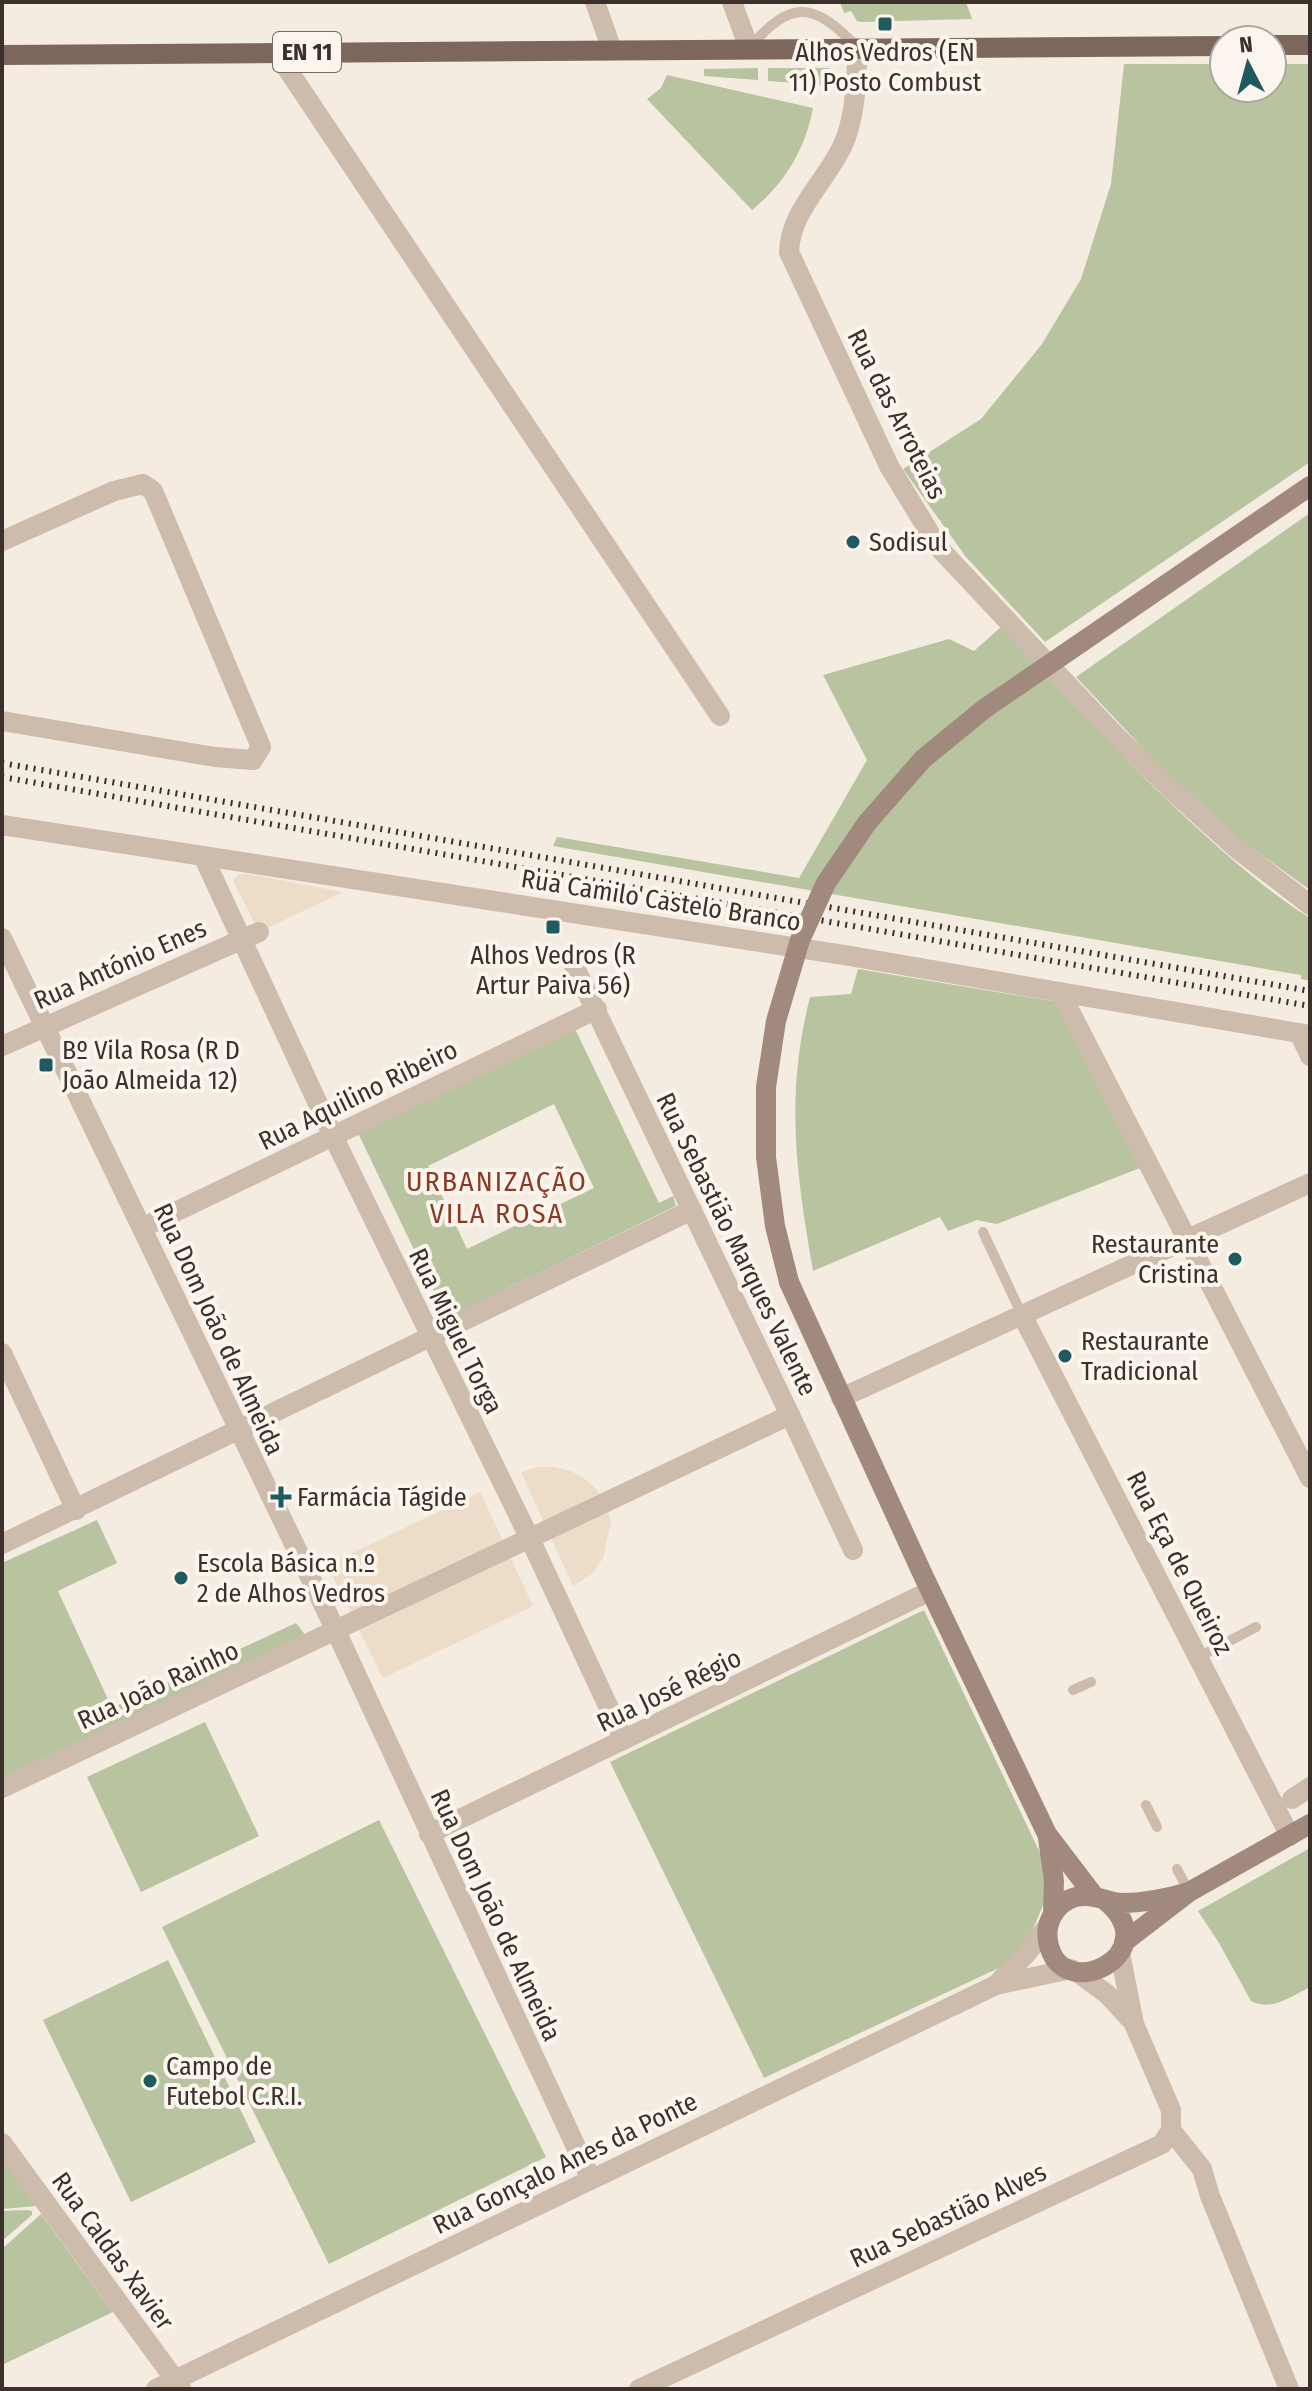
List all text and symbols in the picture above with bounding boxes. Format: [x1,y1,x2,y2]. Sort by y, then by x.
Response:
marker: Alhos Vedros (EN 11) Posto Combust [876,15,894,33]
north arrow [1208,24,1288,104]
text: N [1238,30,1254,59]
road number: EN 11 [273,32,341,72]
place label: Alhos Vedros (EN 11) Posto Combust [789,37,982,98]
street label: Rua das Arroteias [840,324,953,504]
place label: Sodisul [869,527,948,558]
marker: Sodisul [844,533,862,551]
street label: Rua Camilo Castelo Branco [519,863,803,938]
street label: Rua António Enes [29,913,211,1016]
marker: Alhos Vedros (R Artur Paiva 56) [544,918,562,936]
place label: Alhos Vedros (R Artur Paiva 56) [470,940,636,1001]
street label: Rua Aquilino Ribeiro [254,1034,463,1157]
place label: Bº Vila Rosa (R D João Almeida 12) [62,1035,240,1096]
marker: Bº Vila Rosa (R D João Almeida 12) [37,1056,55,1074]
street label: Rua Sebastião Marques Valente [650,1088,824,1401]
district label: URBANIZAÇÃO VILA ROSA [406,1165,588,1230]
street label: Rua Dom João de Almeida [147,1198,291,1460]
place label: Restaurante Cristina [1091,1229,1219,1290]
street label: Rua Miguel Torga [402,1243,509,1419]
marker: Restaurante Cristina [1226,1250,1244,1268]
place label: Restaurante Tradicional [1081,1326,1209,1387]
marker: Restaurante Tradicional [1056,1347,1074,1365]
street label: Rua Eça de Queiroz [1120,1466,1239,1660]
place label: Farmácia Tágide [297,1482,467,1513]
marker: Farmácia Tágide [272,1488,290,1506]
place label: Escola Básica n.º 2 de Alhos Vedros [197,1548,385,1609]
marker: Escola Básica n.º 2 de Alhos Vedros [172,1569,190,1587]
street label: Rua João Rainho [73,1635,244,1736]
street label: Rua José Régio [592,1642,746,1739]
street label: Rua Dom João de Almeida [424,1784,568,2046]
place label: Campo de Futebol C.R.I. [166,2051,302,2112]
marker: Campo de Futebol C.R.I. [141,2072,159,2090]
street label: Rua Gonçalo Anes da Ponte [428,2086,702,2241]
street label: Rua Sebastião Alves [845,2156,1051,2274]
street label: Rua Caldas Xavier [45,2166,180,2336]

